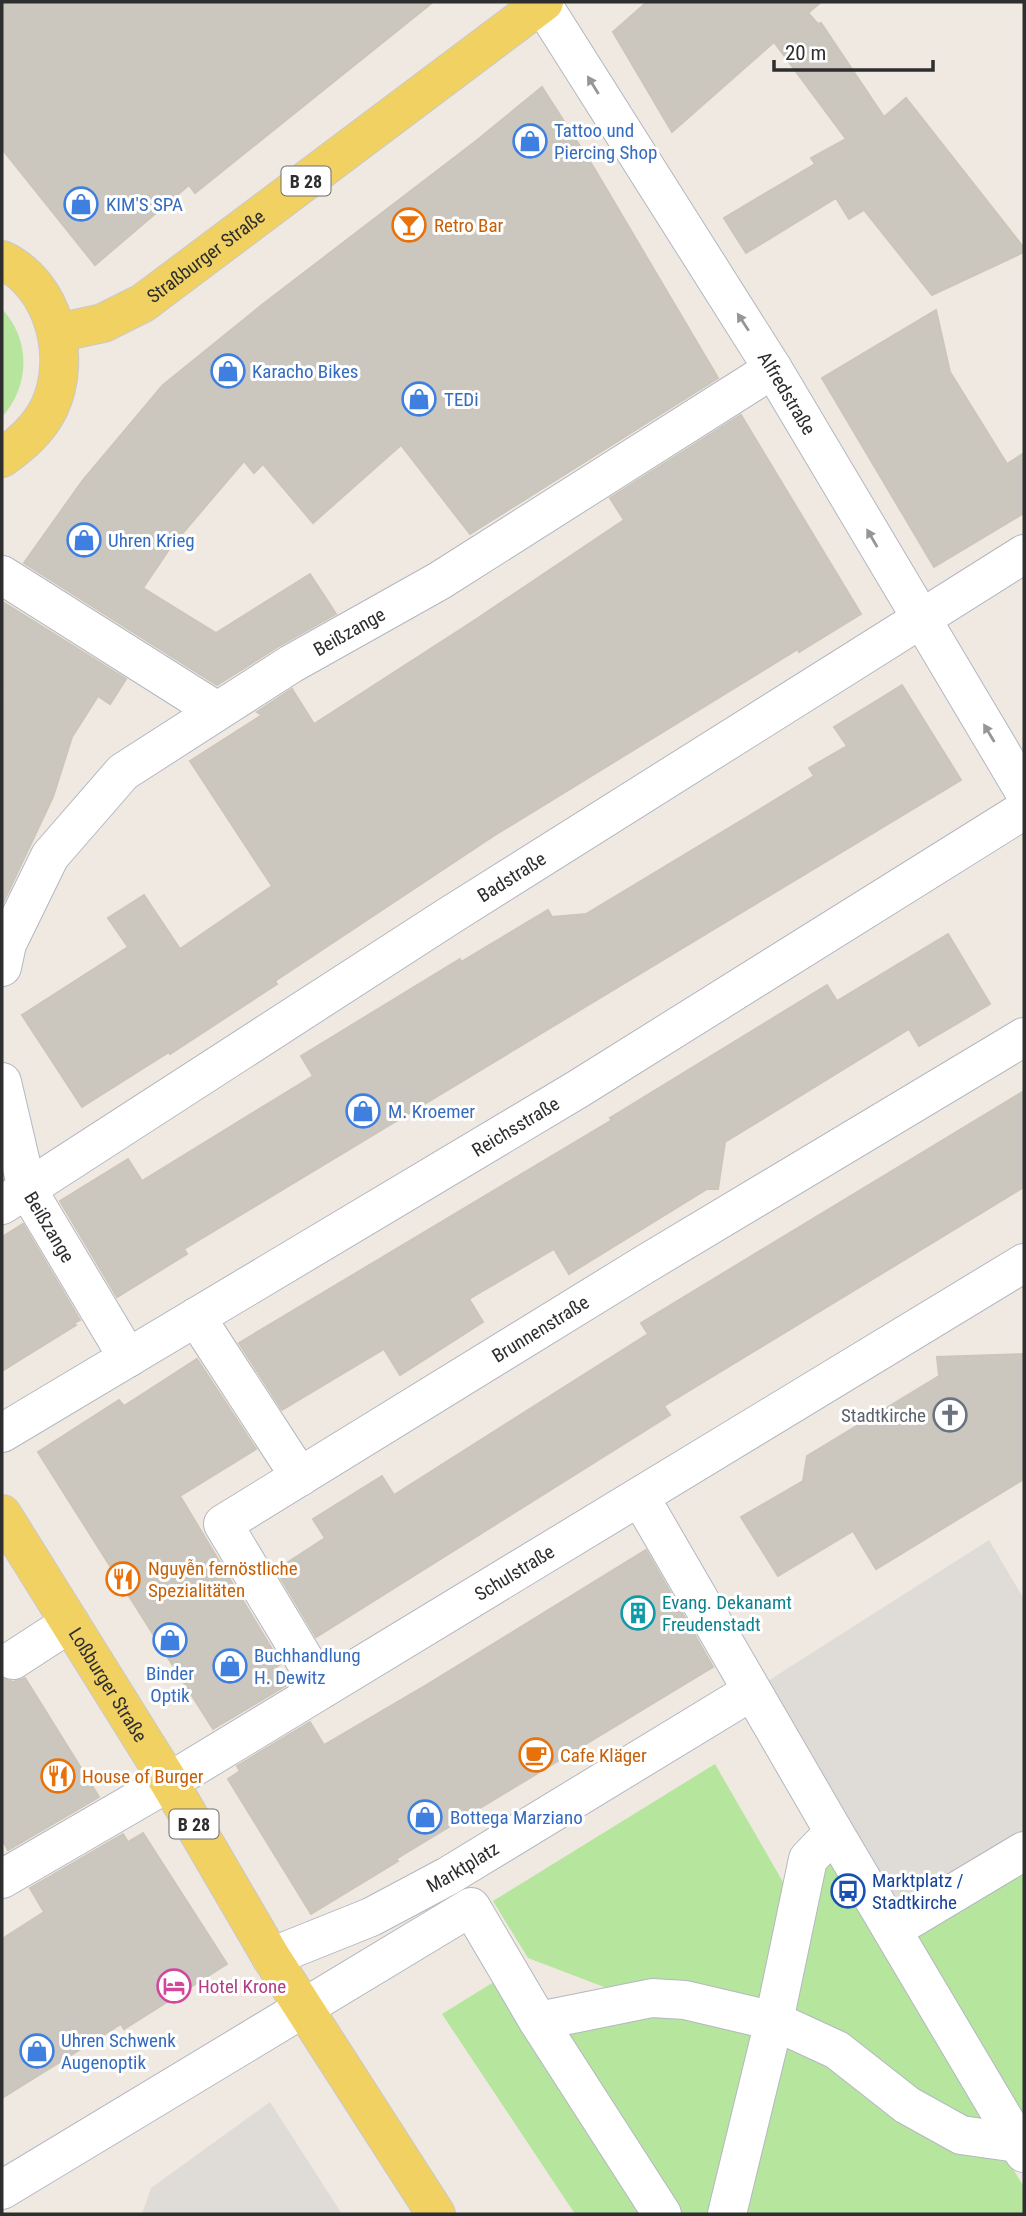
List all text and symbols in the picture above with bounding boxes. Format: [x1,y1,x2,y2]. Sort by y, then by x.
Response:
scale bar [774,28,933,72]
text: 20 m [785,41,826,65]
one-way arrow [586,75,599,94]
place label: Tattoo und Piercing Shop [554,119,657,164]
shop icon: Tattoo und Piercing Shop [511,122,549,160]
road number: B 28 [282,166,330,196]
shop icon: KIM'S SPA [62,185,100,223]
place label: KIM'S SPA [106,193,183,216]
street label: Straßburger Straße [142,204,269,308]
bar icon: Retro Bar [390,206,428,244]
place label: Retro Bar [434,214,504,237]
one-way arrow [736,312,749,331]
street label: Alfredstraße [753,347,821,439]
shop icon: Karacho Bikes [209,352,247,390]
place label: Karacho Bikes [252,360,359,383]
shop icon: TEDi [400,380,438,418]
place label: TEDi [444,388,479,411]
shop icon: Uhren Krieg [65,521,103,559]
one-way arrow [866,528,879,547]
place label: Uhren Krieg [108,529,195,552]
street label: Beißzange [309,602,389,661]
one-way arrow [983,723,995,742]
street label: Badstraße [473,847,550,907]
street label: Reichsstraße [468,1091,563,1161]
shop icon: M. Kroemer [344,1092,382,1130]
place label: M. Kroemer [388,1100,475,1123]
street label: Beißzange [20,1187,80,1267]
street label: Brunnenstraße [488,1290,593,1367]
church icon: Stadtkirche [931,1396,969,1434]
place label: Stadtkirche [841,1404,926,1427]
street label: Schulstraße [470,1539,558,1605]
place label: Nguyễn fernöstliche Spezialitäten [148,1557,298,1602]
restaurant icon: Nguyễn fernöstliche Spezialitäten [104,1560,142,1598]
place label: Evang. Dekanamt Freudenstadt [662,1591,792,1636]
building icon: Evang. Dekanamt Freudenstadt [619,1594,657,1632]
shop icon: Binder Optik [151,1621,189,1659]
street label: Loßburger Straße [64,1623,152,1746]
place label: Buchhandlung H. Dewitz [254,1644,361,1689]
shop icon: Buchhandlung H. Dewitz [211,1647,249,1685]
place label: Binder Optik [146,1662,194,1707]
cafe icon: Cafe Kläger [517,1736,555,1774]
place label: Cafe Kläger [560,1744,647,1767]
restaurant icon: House of Burger [39,1757,77,1795]
place label: House of Burger [82,1765,204,1788]
shop icon: Bottega Marziano [406,1798,444,1836]
place label: Bottega Marziano [450,1806,583,1829]
road number: B 28 [170,1810,218,1838]
street label: Marktplatz [422,1836,503,1897]
place label: Marktplatz / Stadtkirche [872,1869,964,1914]
bus stop icon: Marktplatz / Stadtkirche [829,1872,867,1910]
hotel icon: Hotel Krone [155,1967,193,2005]
place label: Hotel Krone [198,1975,286,1998]
place label: Uhren Schwenk Augenoptik [61,2029,176,2074]
shop icon: Uhren Schwenk Augenoptik [18,2032,56,2070]

